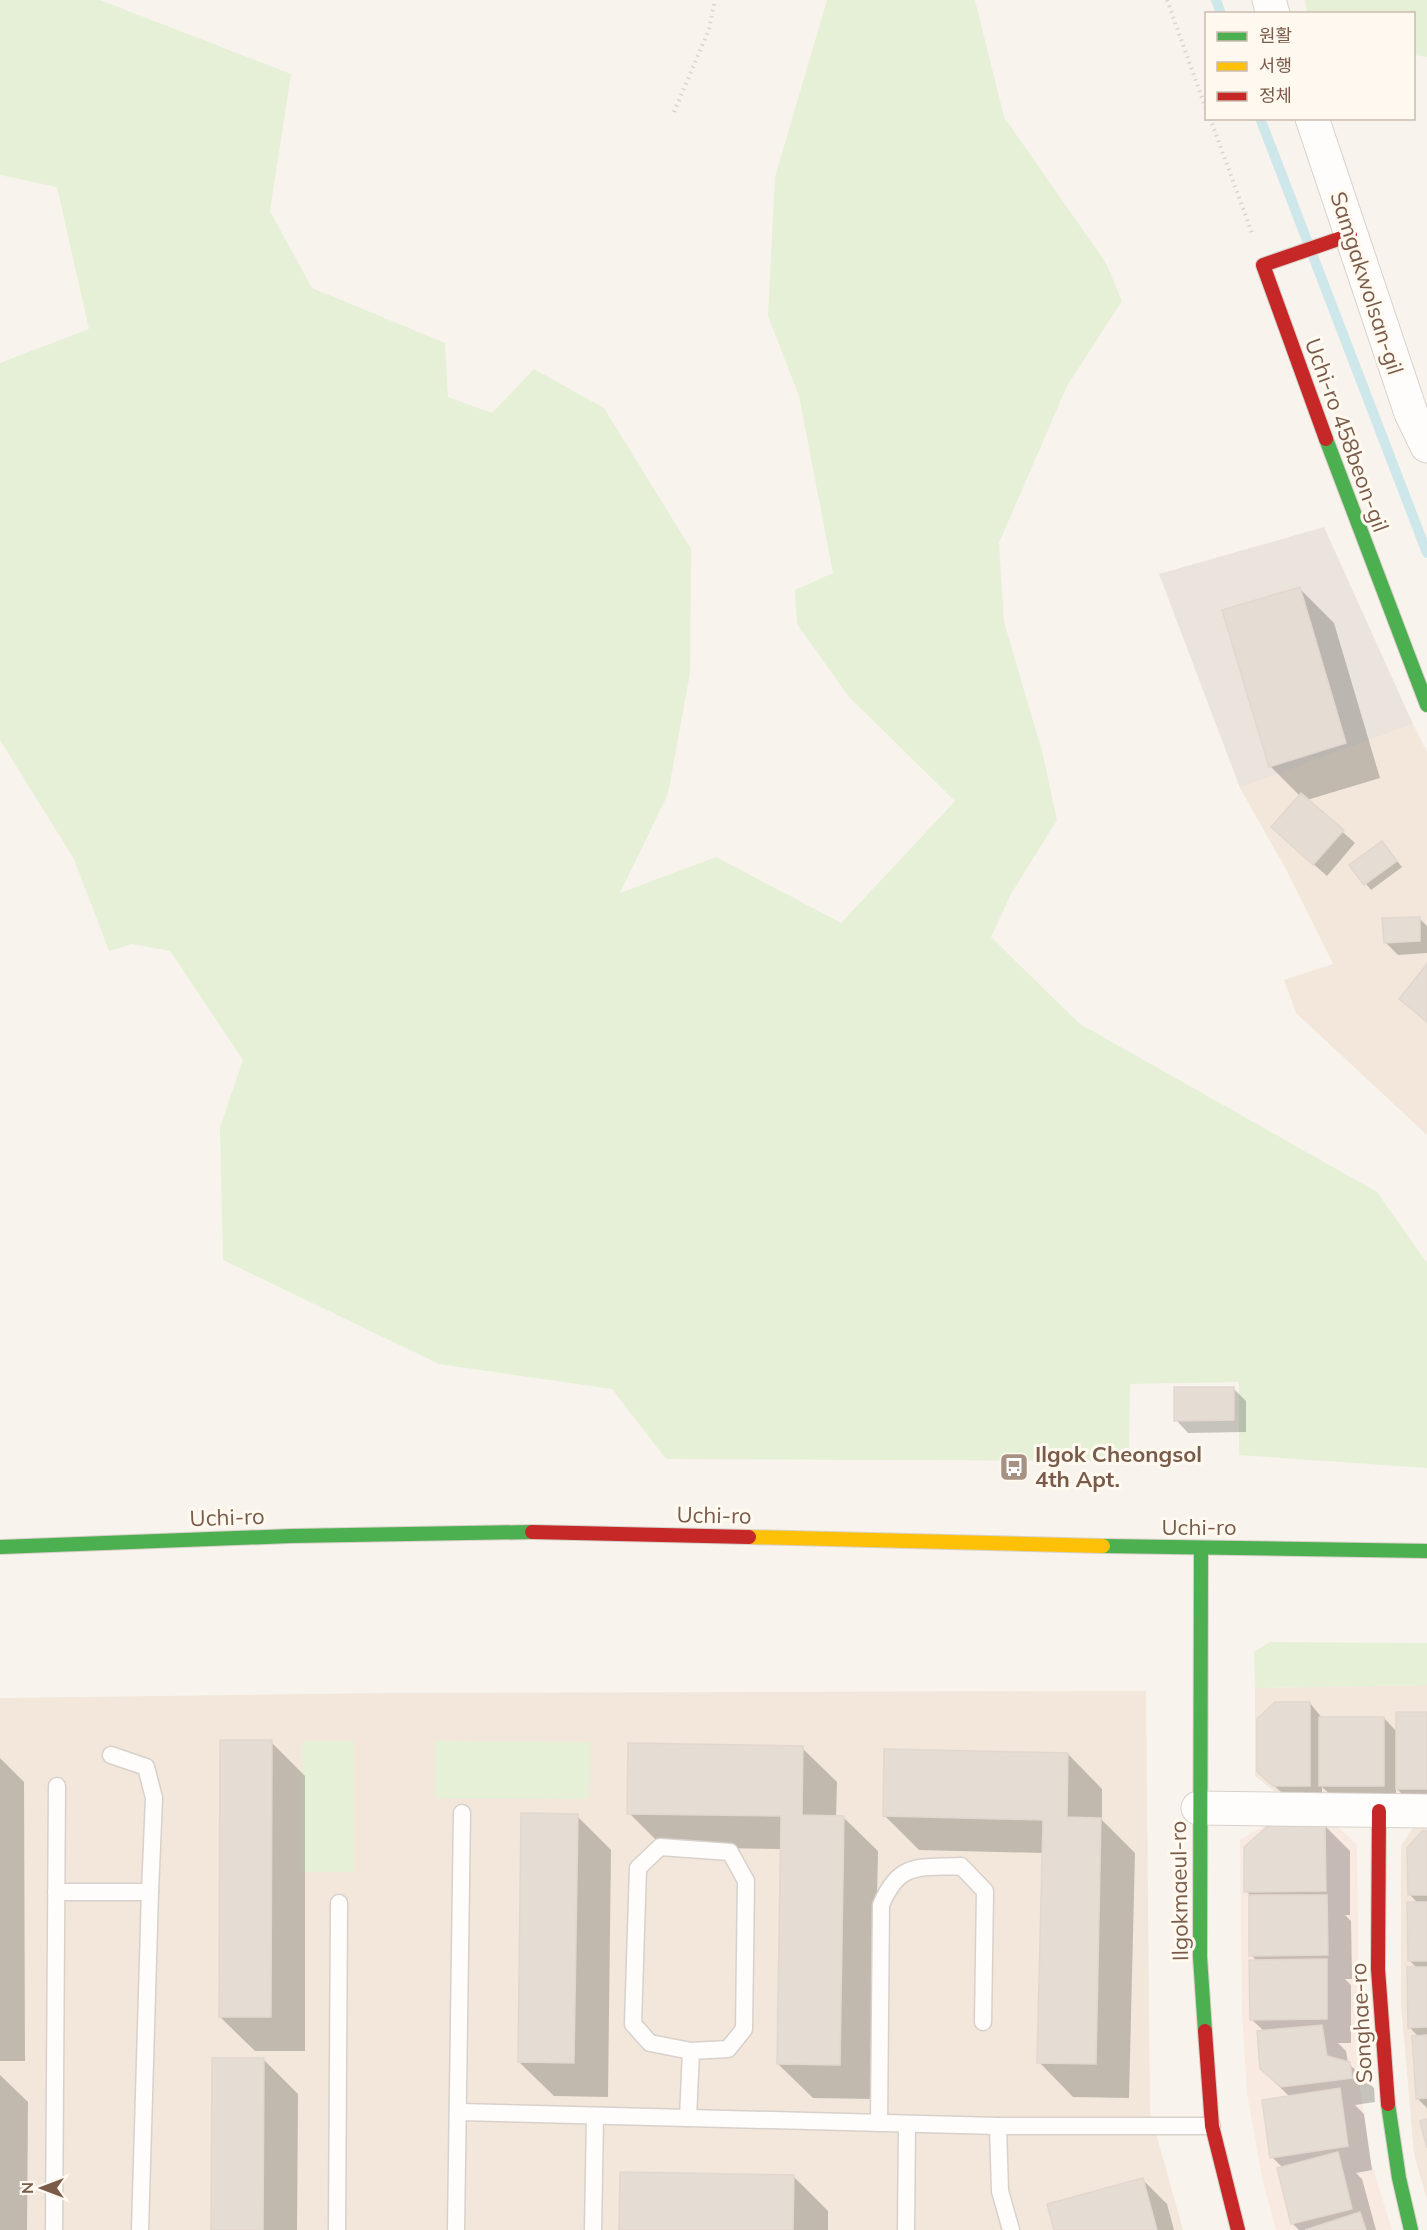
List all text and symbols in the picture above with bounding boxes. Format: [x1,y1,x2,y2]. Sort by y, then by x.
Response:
legend [1205,12,1415,120]
text: 원활 [1259,24,1292,47]
text: 서행 [1259,54,1292,77]
text: 정체 [1259,84,1292,107]
street label: Samgakwolsan-gil [1324,188,1410,378]
street label: Uchi-ro 458beon-gil [1299,334,1395,536]
place label: Ilgok Cheongsol 4th Apt. [1035,1440,1202,1493]
bus stop icon: Ilgok Cheongsol 4th Apt. [998,1451,1030,1483]
street label: Uchi-ro [676,1500,752,1530]
street label: Uchi-ro [189,1502,265,1532]
street label: Uchi-ro [1162,1513,1236,1541]
street label: Ilgokmaeul-ro [1164,1821,1194,1961]
street label: Songhae-ro [1344,1962,1378,2084]
north arrow [12,2158,72,2218]
text: N [17,2182,37,2194]

